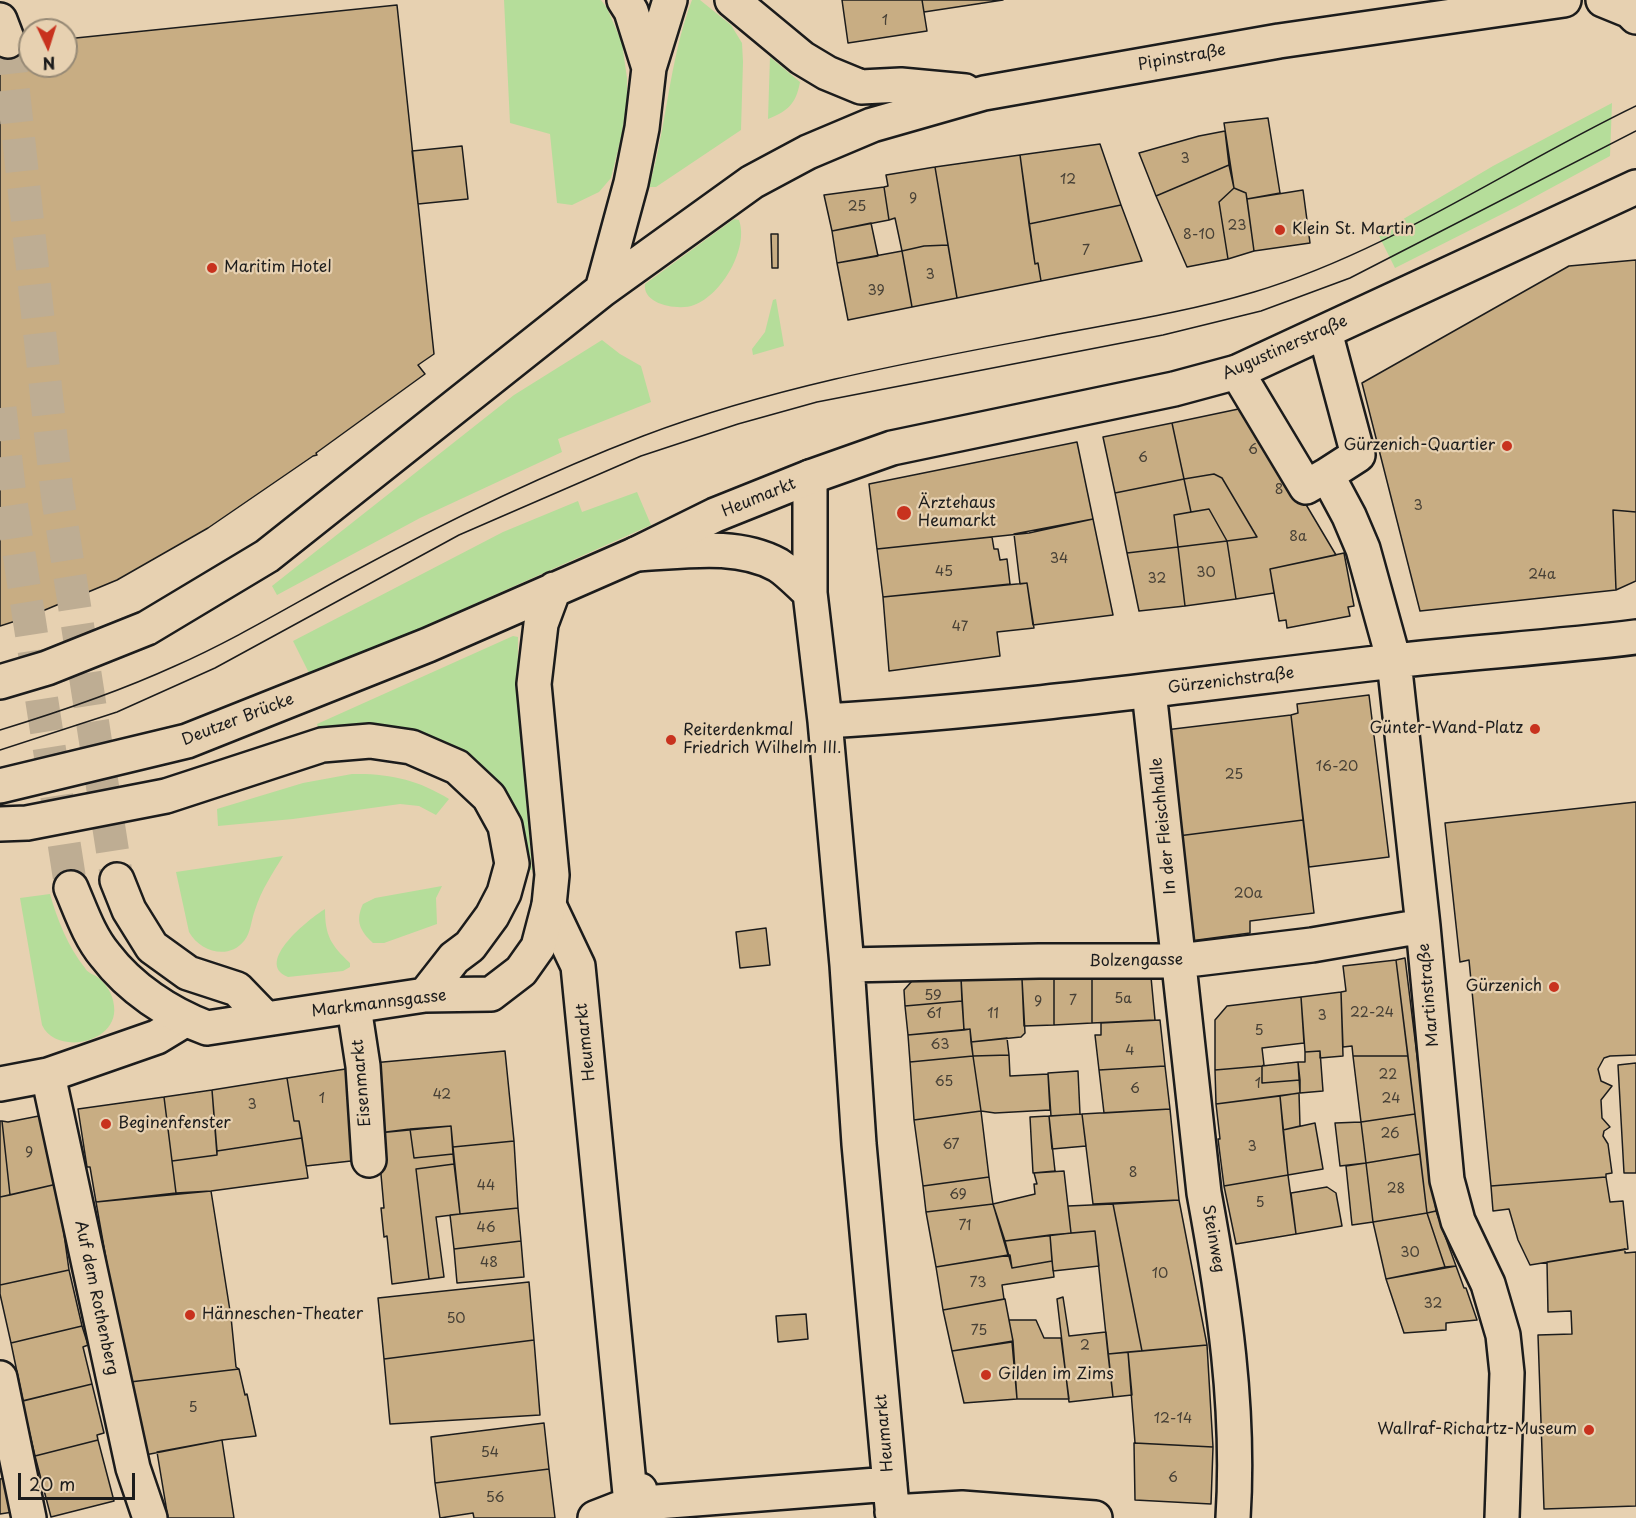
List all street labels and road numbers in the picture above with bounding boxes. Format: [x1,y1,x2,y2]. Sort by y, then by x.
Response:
street label: Pipinstraße [1137,41,1227,75]
street label: Augustinerstraße [1219,312,1351,384]
street label: Heumarkt [719,474,799,522]
street label: Gürzenichstraße [1167,664,1295,698]
street label: Deutzer Brücke [179,690,297,750]
street label: In der Fleischhalle [1147,757,1181,895]
street label: Martinstraße [1415,942,1443,1048]
street label: Bolzengasse [1089,951,1183,971]
street label: Markmannsgasse [311,986,447,1022]
street label: Heumarkt [572,1002,600,1082]
street label: Eisenmarkt [349,1038,375,1128]
street label: Steinweg [1198,1204,1228,1274]
street label: Auf dem Rothenberg [70,1219,122,1377]
street label: Heumarkt [872,1393,898,1473]

